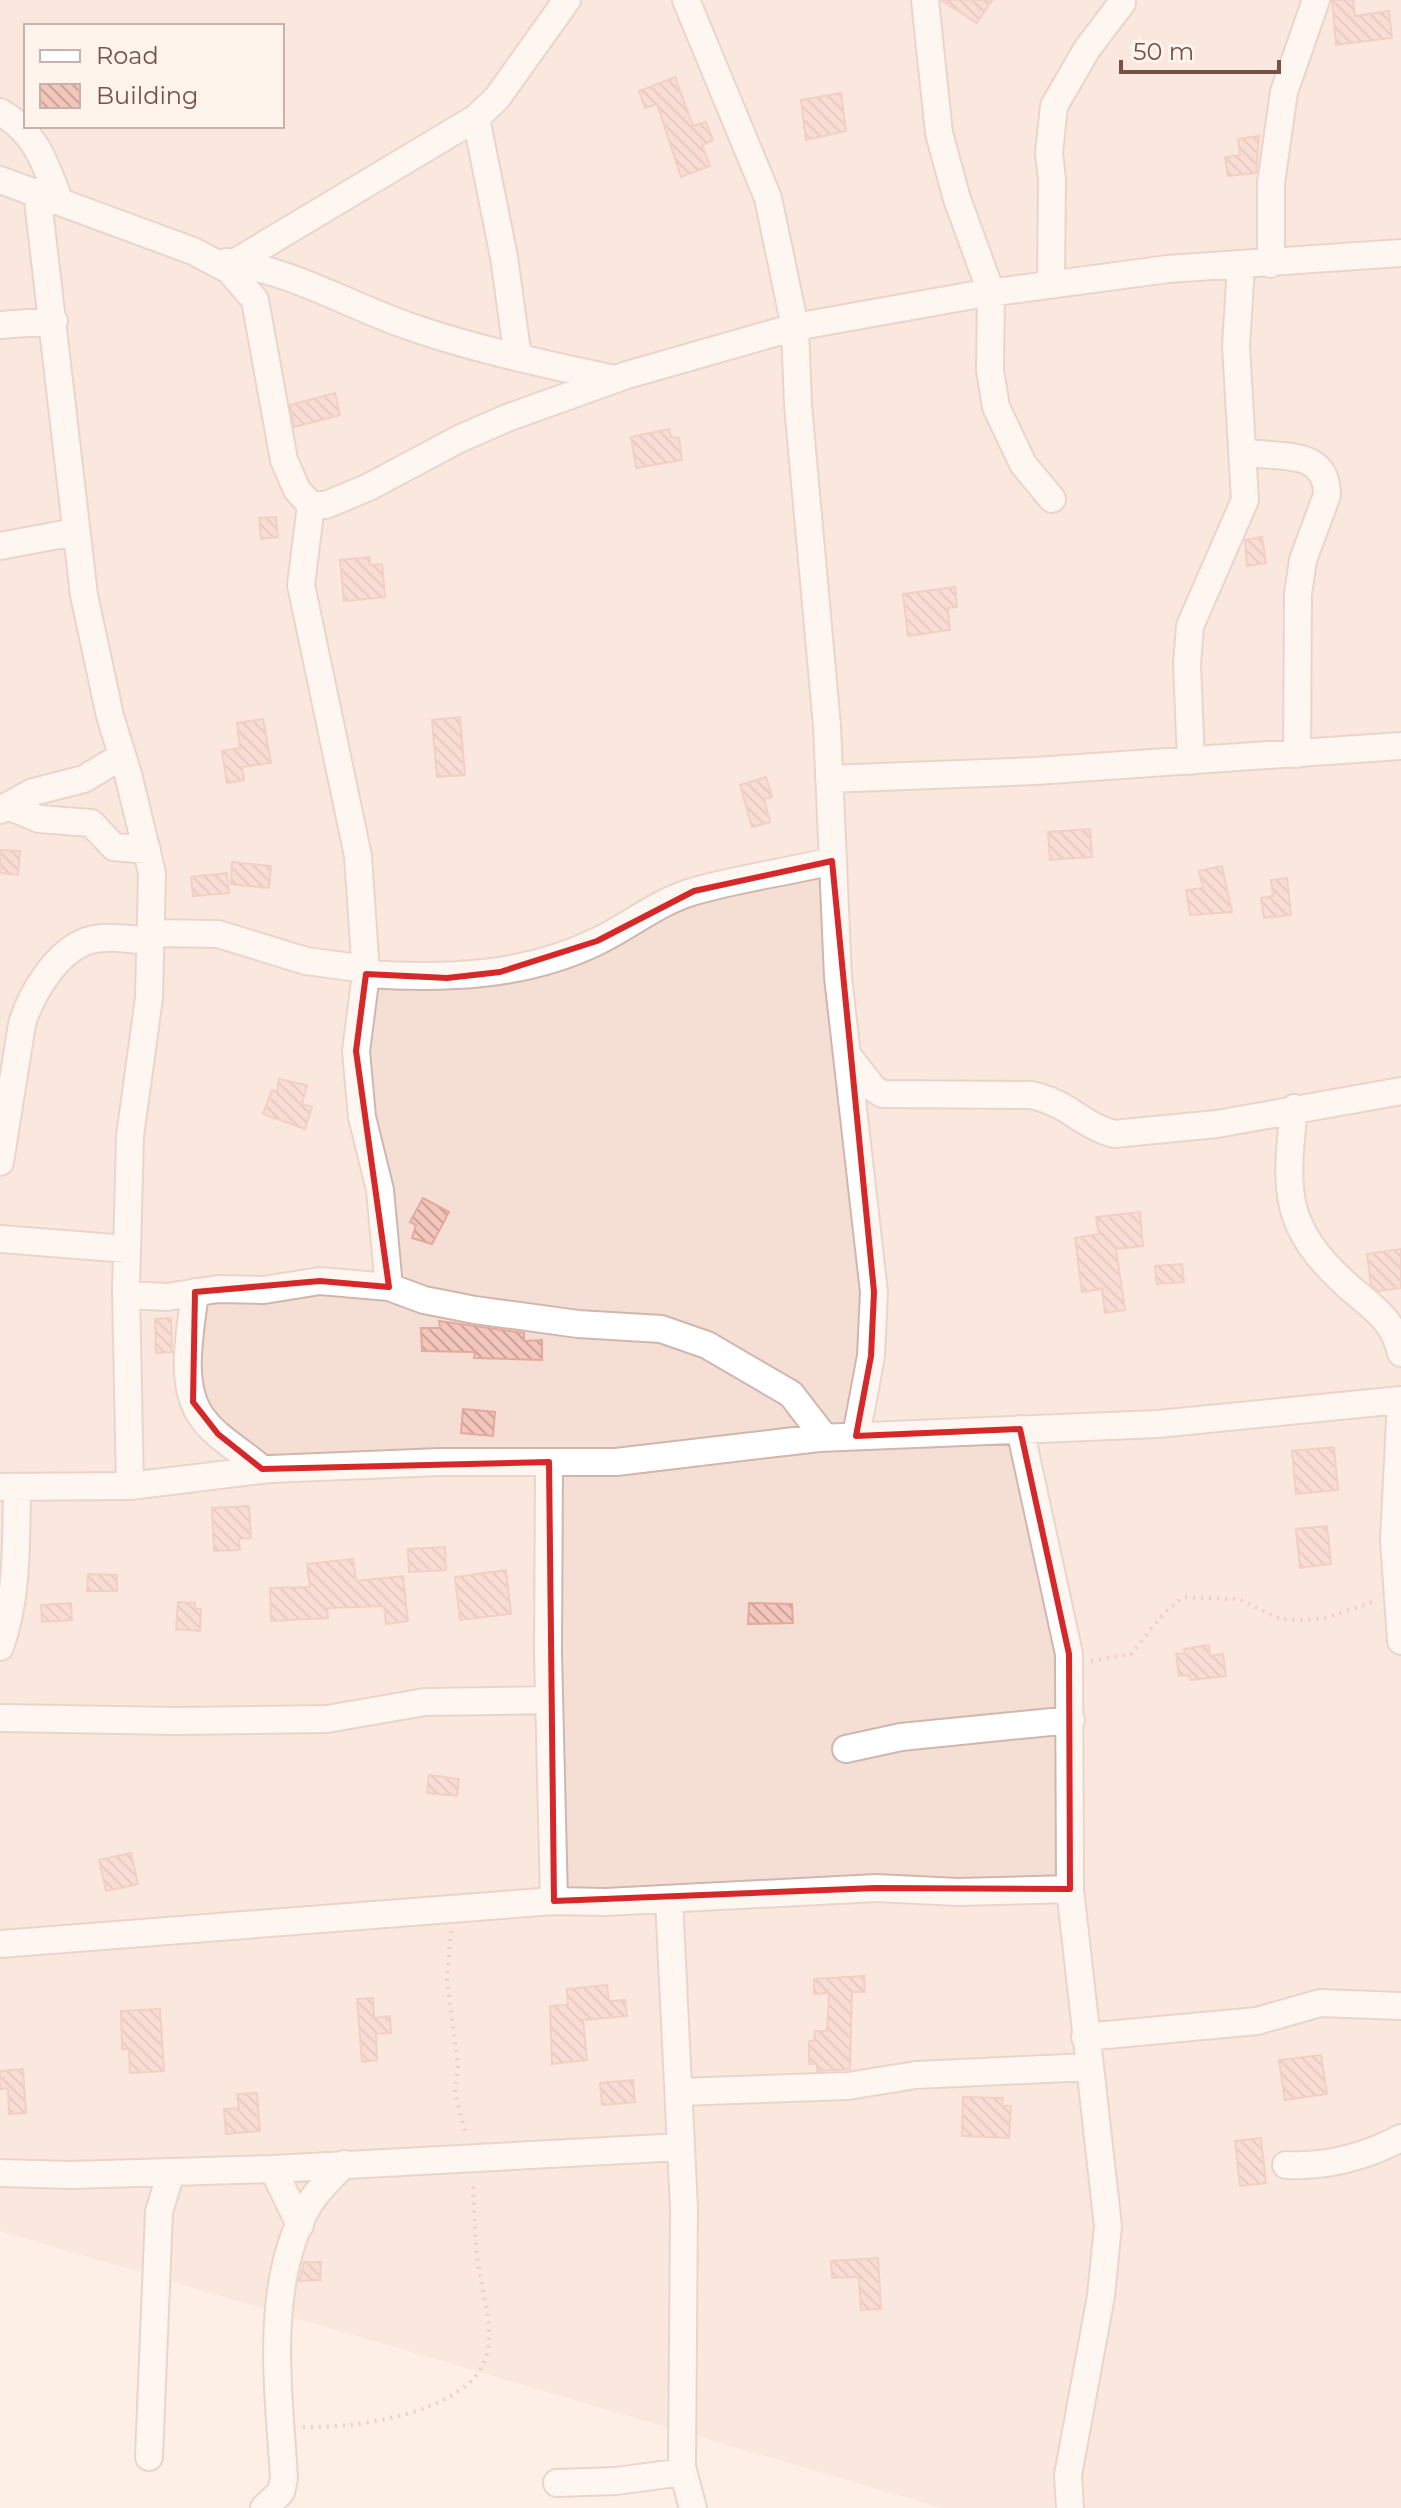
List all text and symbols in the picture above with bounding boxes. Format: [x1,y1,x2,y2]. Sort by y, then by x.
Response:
legend [24,24,284,128]
scale bar [1121,24,1279,74]
text: 50 m [1133,37,1194,66]
text: Road [96,41,159,70]
text: Building [96,81,199,110]

